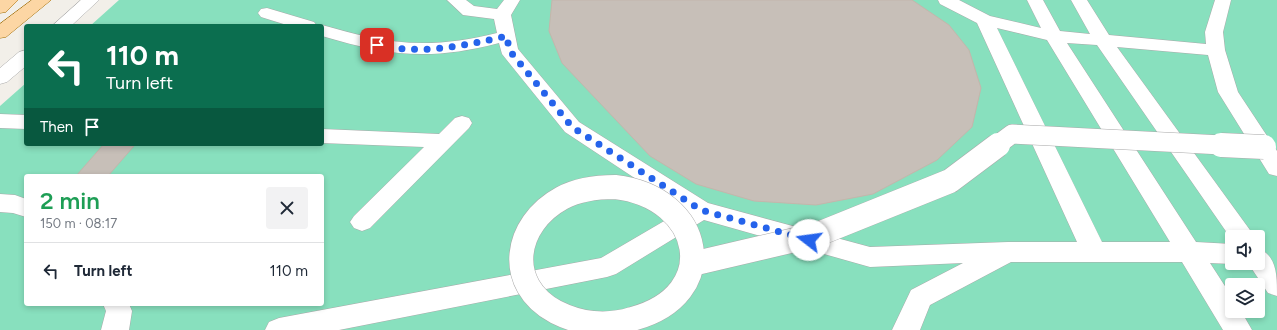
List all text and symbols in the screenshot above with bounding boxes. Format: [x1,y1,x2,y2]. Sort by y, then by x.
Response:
pin [360,28,394,62]
icon: arrive [366,34,388,56]
text: 110 m [106,38,179,72]
icon: left [40,40,92,92]
text: Turn left [106,72,173,94]
icon: arrive [81,116,103,138]
text: Then [40,118,73,136]
text: 2 min [40,186,100,215]
button: close [266,187,308,229]
text: 150 m · 08:17 [40,216,117,231]
position arrow [788,219,830,261]
map controls [1225,230,1265,318]
button: sound [1225,230,1265,270]
icon: left [40,260,62,282]
text: Turn left [74,262,132,280]
text: 110 m [270,262,308,280]
button: layers [1225,278,1265,318]

